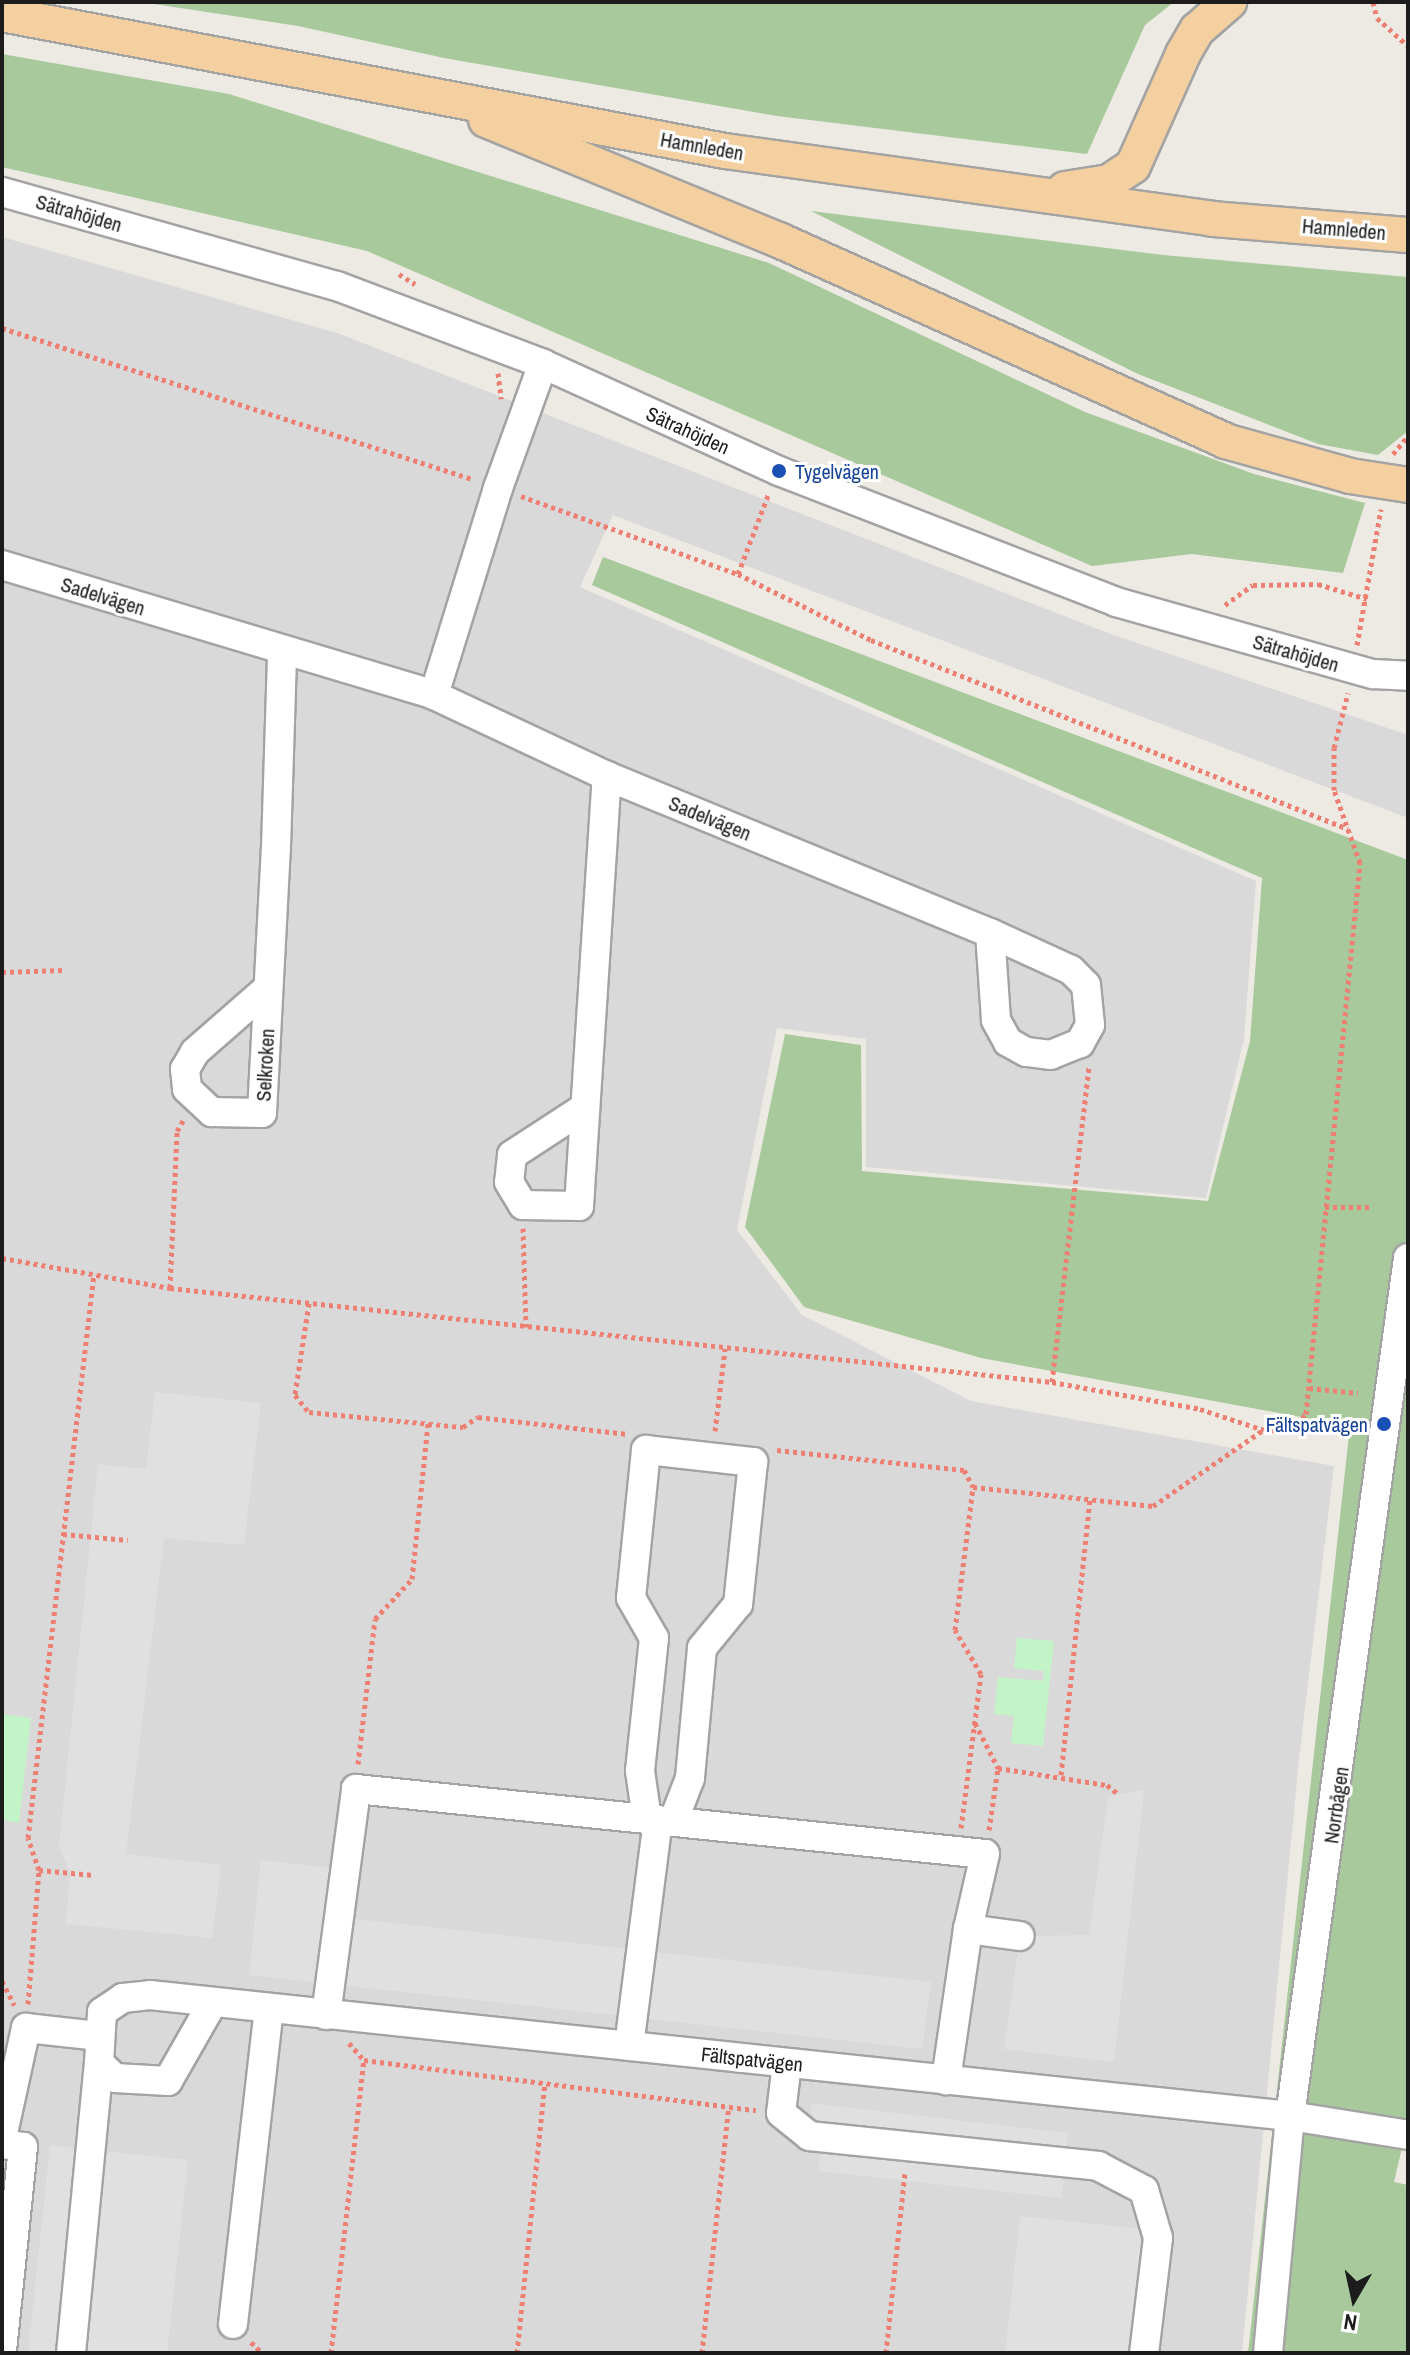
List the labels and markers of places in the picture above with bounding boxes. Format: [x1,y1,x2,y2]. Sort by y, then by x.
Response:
place label: Tygelvägen [795,459,879,483]
marker: Tygelvägen [770,462,788,480]
place label: Fältspatvägen [1266,1412,1368,1436]
marker: Fältspatvägen [1375,1415,1393,1433]

